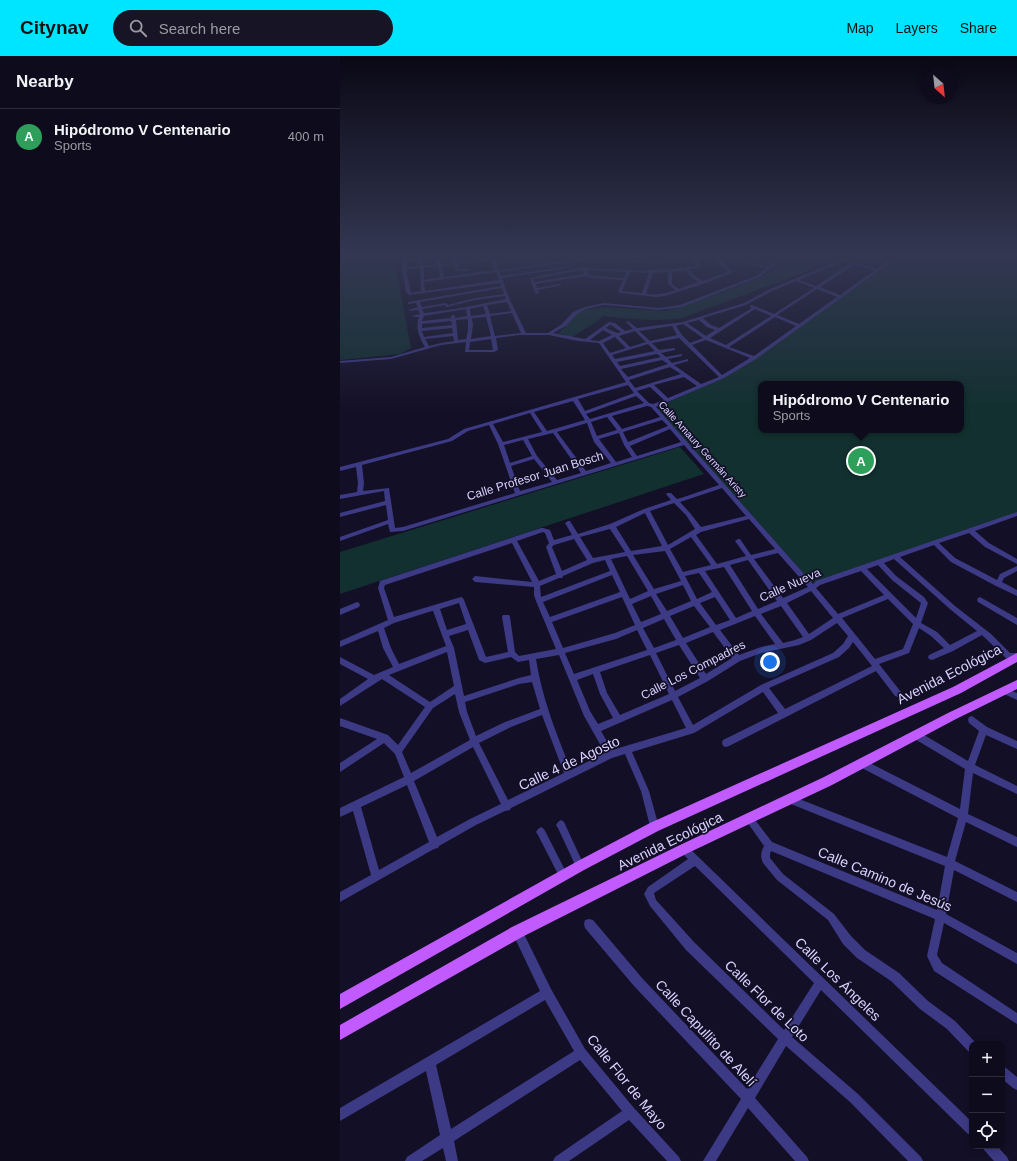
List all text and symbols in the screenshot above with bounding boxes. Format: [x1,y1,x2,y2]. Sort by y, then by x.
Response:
search box [113,10,393,46]
text: Citynav [20,17,89,38]
icon: search [127,17,149,39]
text: Search here [159,20,240,37]
text: Map [846,20,874,36]
text: Layers [896,20,938,36]
text: Share [960,20,997,36]
north arrow [921,68,957,104]
text: Nearby [16,72,74,91]
text: Hipódromo V Centenario [54,121,231,138]
text: A [24,129,34,144]
text: 400 m [288,129,324,144]
text: Sports [54,138,92,153]
popup [758,381,964,433]
text: Hipódromo V Centenario [773,391,949,408]
street label: Calle Amaury Germán Aristy [657,399,749,500]
text: Sports [773,408,810,423]
pin: A [848,446,874,476]
street label: Calle Profesor Juan Bosch [465,449,605,503]
street label: Calle Nueva [757,565,823,605]
street label: Calle Los Compadres [638,638,748,702]
street label: Avenida Ecológica [894,641,1004,707]
your location [760,652,780,672]
street label: Calle 4 de Agosto [516,732,622,793]
street label: Avenida Ecológica [615,809,725,873]
street label: Calle Camino de Jesús [816,844,954,914]
street label: Calle Los Ángeles [792,934,884,1024]
street label: Calle Flor de Loto [722,957,812,1045]
street label: Calle Capullito de Alelí [652,976,760,1090]
street label: Calle Flor de Mayo [584,1031,670,1133]
map controls [969,1041,1005,1149]
button: + [969,1041,1005,1077]
button: − [969,1077,1005,1113]
button: locate [969,1113,1005,1149]

